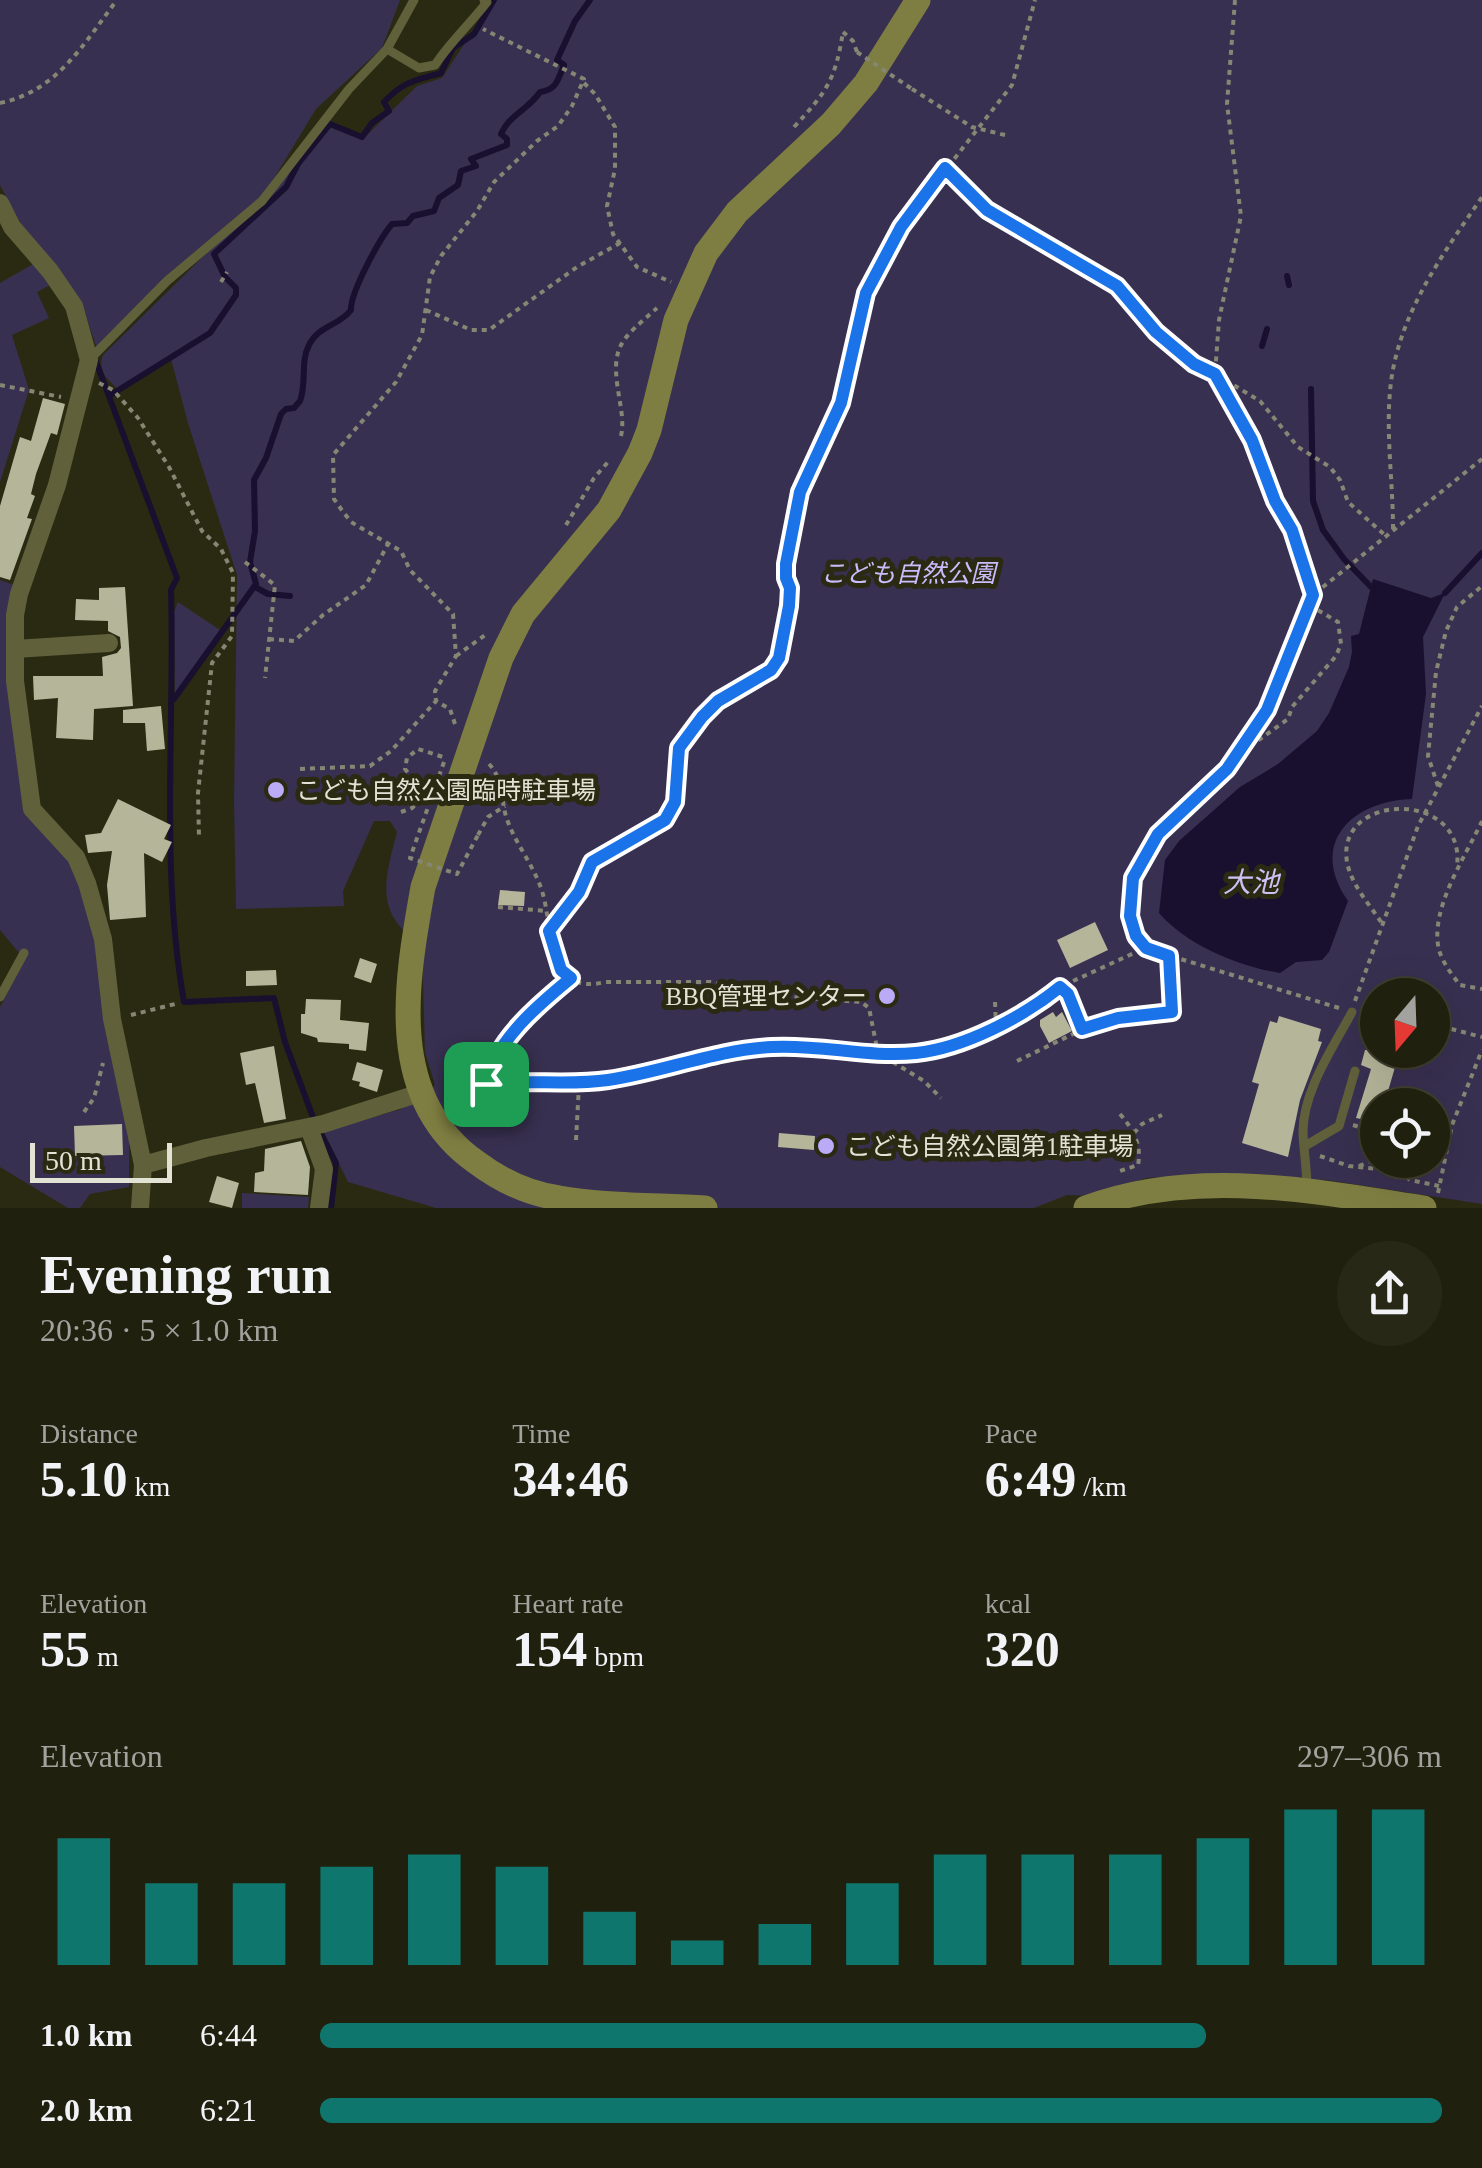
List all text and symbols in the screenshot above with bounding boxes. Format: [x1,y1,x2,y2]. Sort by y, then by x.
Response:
park label: こども自然公園 [820,560,998,587]
place label: こども自然公園臨時駐車場 [296,777,596,804]
marker: こども自然公園臨時駐車場 [265,779,287,801]
water label: 大池 [1223,867,1282,898]
north arrow [1360,978,1450,1068]
map controls [1360,978,1450,1178]
place label: BBQ管理センター [666,983,867,1010]
marker: BBQ管理センター [876,985,898,1007]
pin [444,1042,529,1127]
icon: arrive [459,1057,514,1112]
button: locate [1360,1088,1450,1178]
place label: こども自然公園第1駐車場 [846,1133,1134,1160]
marker: こども自然公園第1駐車場 [815,1135,837,1157]
scale bar [30,1138,172,1182]
text: 50 m [45,1145,102,1176]
button: share [1337,1241,1442,1346]
text: Evening run [40,1244,332,1305]
text: 20:36 · 5 × 1.0 km [40,1312,278,1348]
text: Distance [40,1418,138,1449]
text: Time [512,1418,570,1449]
text: Pace [985,1418,1038,1449]
text: 5.10 [40,1451,128,1507]
text: 34:46 [512,1451,629,1507]
text: 6:49 [985,1451,1076,1507]
text: km [128,1471,170,1502]
text: /km [1076,1471,1127,1502]
text: Elevation [40,1588,147,1619]
text: Heart rate [512,1588,623,1619]
text: kcal [985,1588,1031,1619]
text: 55 [40,1621,90,1677]
text: 154 [512,1621,587,1677]
text: 320 [985,1621,1060,1677]
text: m [90,1641,119,1672]
text: bpm [587,1641,644,1672]
text: Elevation [40,1738,163,1774]
text: 297–306 m [1297,1738,1442,1774]
text: 1.0 km [40,2017,132,2053]
text: 6:44 [200,2017,257,2053]
text: 2.0 km [40,2092,132,2128]
text: 6:21 [200,2092,257,2128]

